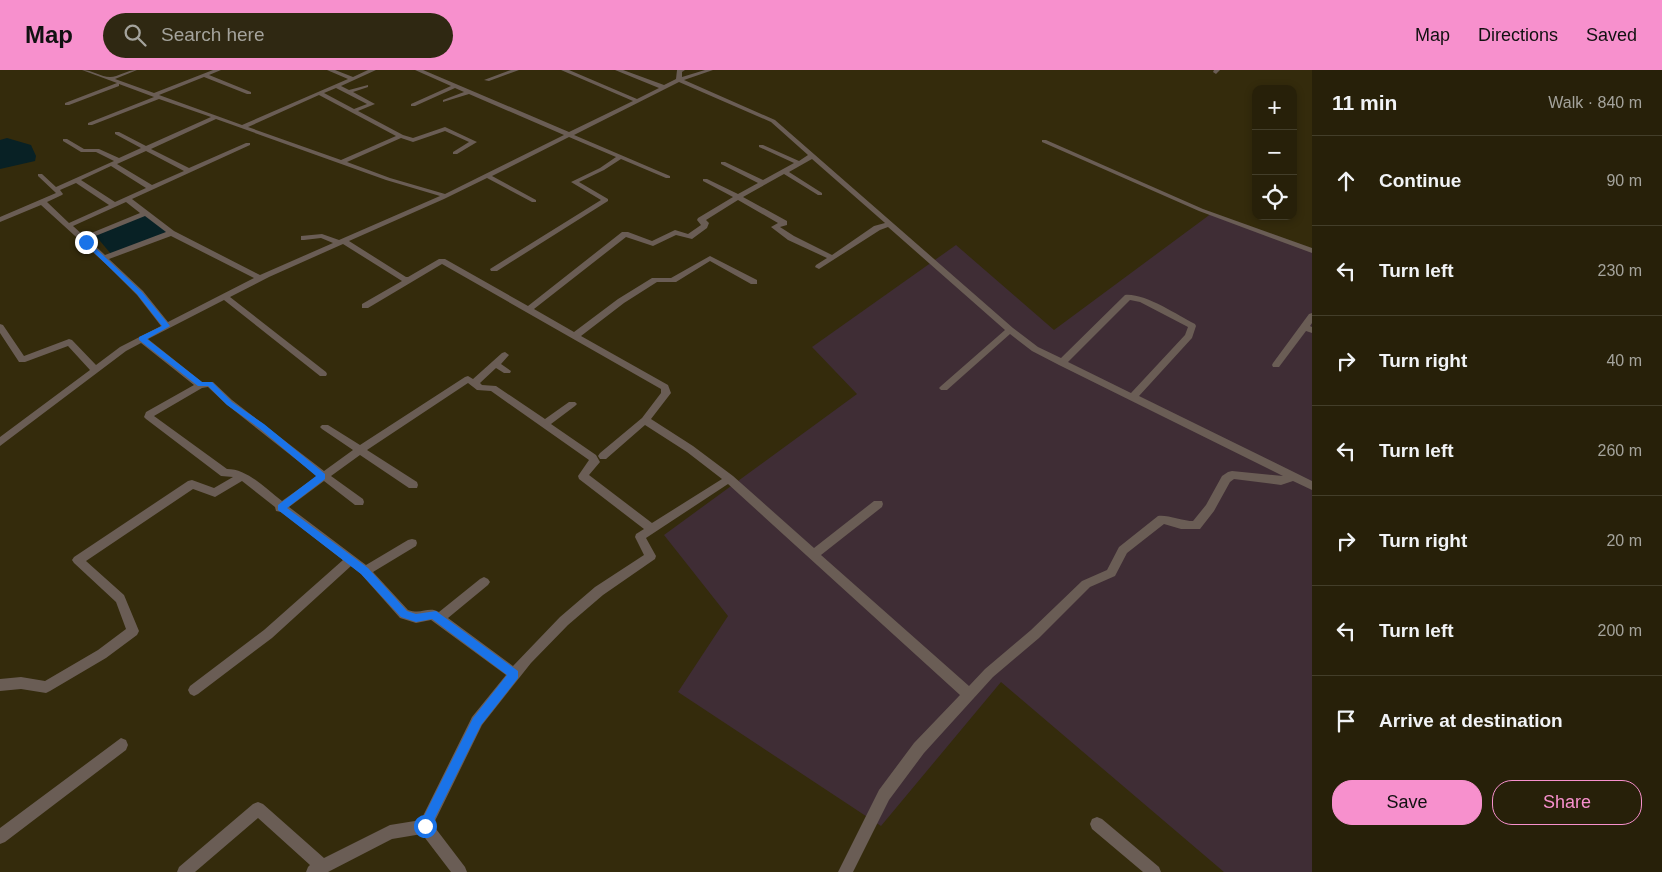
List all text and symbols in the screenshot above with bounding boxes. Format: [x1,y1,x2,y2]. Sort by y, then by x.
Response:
search box [103,13,453,58]
text: Map [25,21,73,48]
icon: search [121,21,149,49]
text: Search here [161,24,265,45]
text: Map [1415,25,1450,45]
text: Directions [1478,25,1558,45]
text: Saved [1586,25,1637,45]
map controls [1252,85,1297,220]
button: + [1252,85,1297,130]
text: 11 min [1332,91,1397,114]
text: Walk · 840 m [1548,94,1642,111]
button: − [1252,130,1297,175]
icon: ahead [1332,167,1360,195]
text: Continue [1379,170,1461,191]
text: 90 m [1606,172,1642,189]
button: locate [1252,175,1297,220]
route end [75,231,98,254]
icon: left [1332,257,1360,285]
text: Turn left [1379,260,1454,281]
text: 230 m [1598,262,1642,279]
icon: right [1332,347,1360,375]
text: Turn right [1379,350,1467,371]
text: 40 m [1606,352,1642,369]
icon: left [1332,437,1360,465]
text: Turn left [1379,440,1454,461]
text: 260 m [1598,442,1642,459]
icon: right [1332,527,1360,555]
text: Turn right [1379,530,1467,551]
text: 20 m [1606,532,1642,549]
icon: left [1332,617,1360,645]
text: Turn left [1379,620,1454,641]
text: 200 m [1598,622,1642,639]
icon: arrive [1332,707,1360,735]
text: Arrive at destination [1379,710,1563,731]
button: Save [1332,780,1482,825]
button: Share [1492,780,1642,825]
route start [414,815,437,838]

